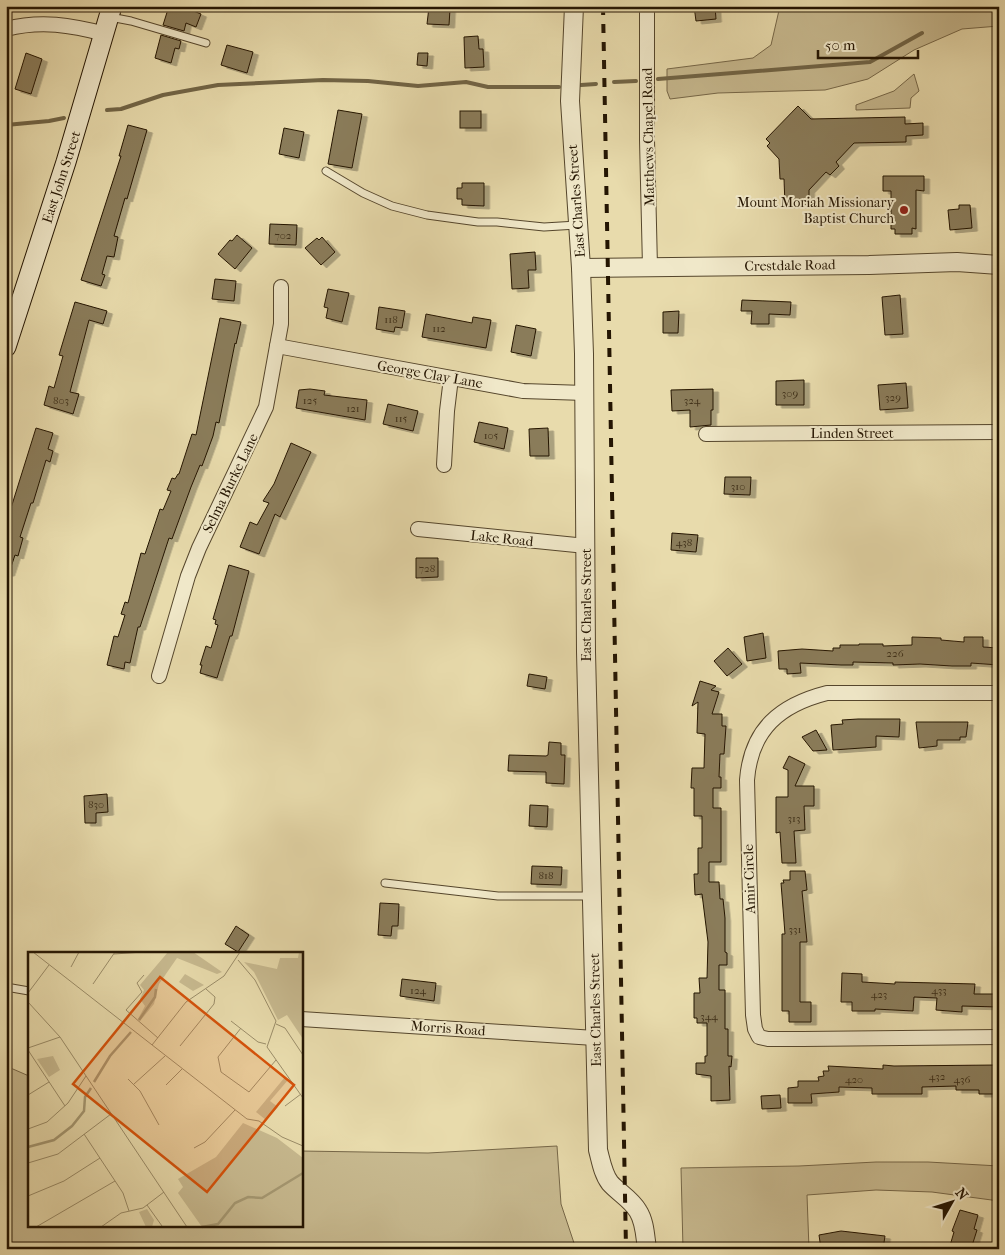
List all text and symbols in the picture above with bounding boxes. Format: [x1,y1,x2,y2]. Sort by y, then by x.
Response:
scale bar [818,28,918,60]
text: 50 m [825,36,856,54]
street label: Matthews Chapel Road [639,67,658,207]
street label: East John Street [39,129,84,225]
street label: East Charles Street [564,144,589,258]
place label: Mount Moriah Missionary Baptist Church [737,194,895,227]
marker: Mount Moriah Missionary Baptist Church [898,204,910,216]
house number: 702 [275,229,292,242]
street label: Crestdale Road [744,256,836,275]
house number: 118 [384,313,398,326]
house number: 112 [432,322,446,335]
street label: George Clay Lane [376,357,484,392]
house number: 309 [782,387,798,400]
house number: 329 [885,391,901,404]
house number: 803 [53,394,69,407]
house number: 125 [303,394,317,407]
house number: 324 [684,394,701,407]
house number: 121 [346,402,360,415]
house number: 115 [395,412,408,425]
street label: Linden Street [810,425,894,442]
house number: 105 [484,429,499,442]
street label: Selma Burke Lane [199,431,262,536]
house number: 310 [731,480,745,493]
street label: Lake Road [470,527,535,550]
house number: 438 [676,536,692,549]
street label: East Charles Street [578,548,595,662]
house number: 728 [419,562,435,575]
house number: 226 [886,647,904,660]
house number: 830 [88,798,104,811]
house number: 313 [788,812,800,825]
street label: Amir Circle [740,844,759,915]
house number: 818 [539,869,553,882]
house number: 331 [789,923,802,936]
inset map [28,952,302,1228]
street label: East Charles Street [586,953,605,1067]
house number: 124 [410,984,427,997]
house number: 433 [931,984,947,997]
house number: 423 [871,988,887,1001]
house number: 344 [700,1010,718,1023]
street label: Morris Road [410,1017,486,1040]
house number: 432 [929,1070,946,1083]
house number: 420 [845,1073,863,1086]
house number: 436 [954,1073,971,1086]
north arrow [928,1178,978,1228]
text: N [952,1185,972,1204]

